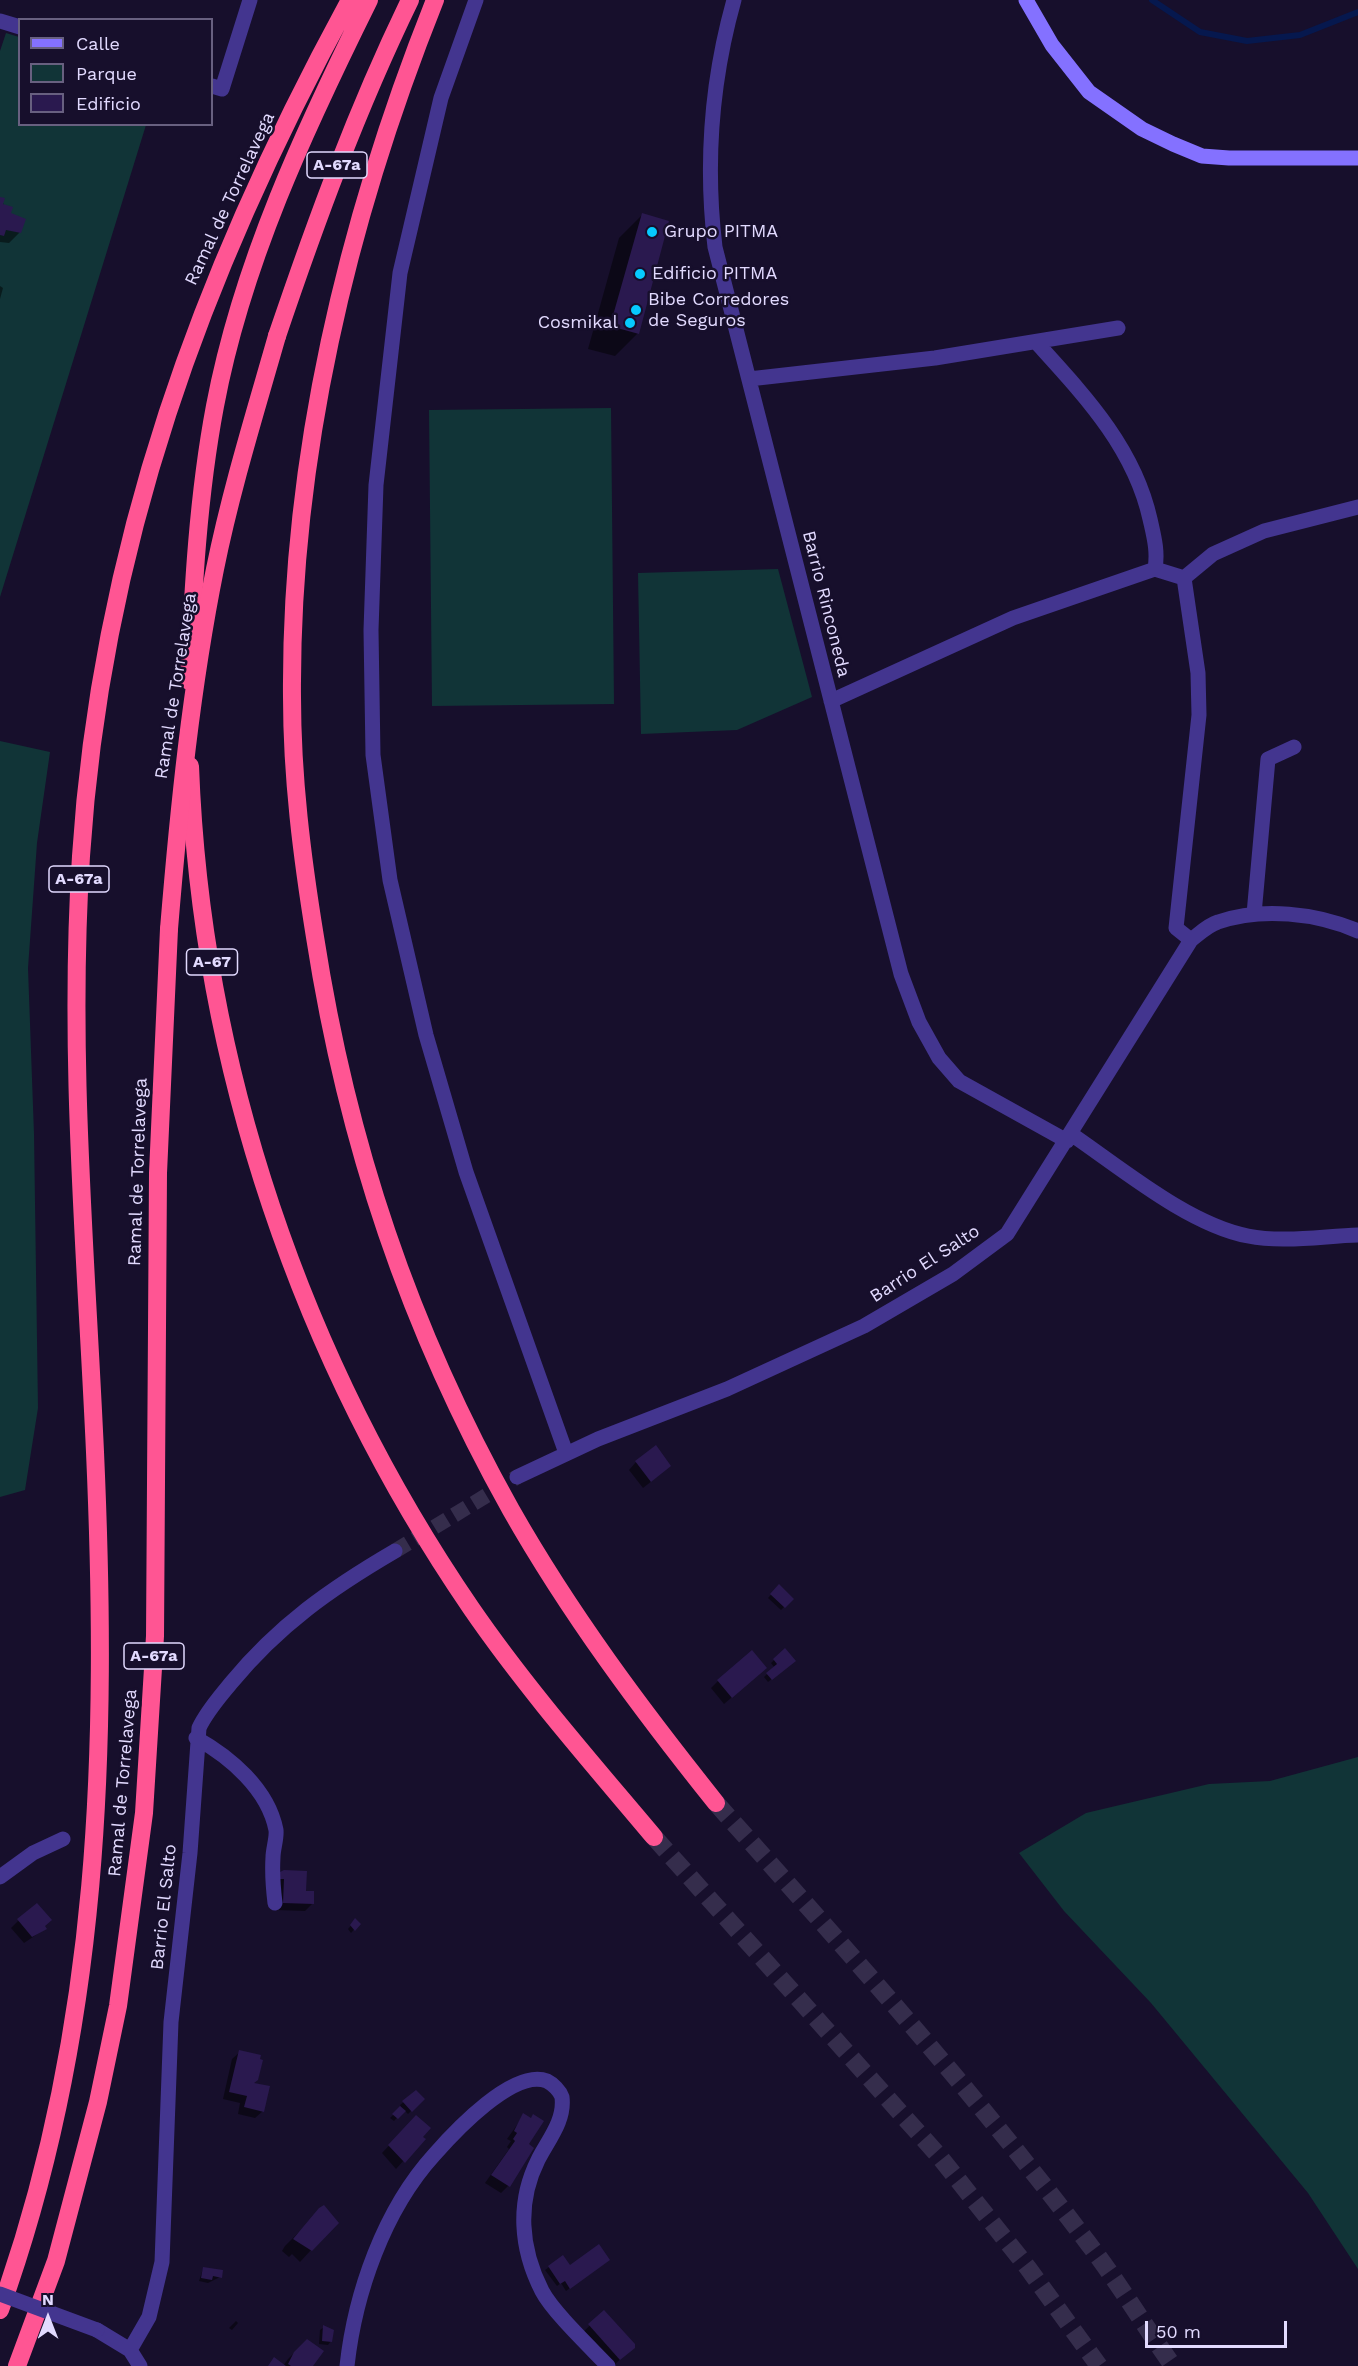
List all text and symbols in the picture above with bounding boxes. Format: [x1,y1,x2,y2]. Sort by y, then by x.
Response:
legend [18,18,213,126]
text: Calle [76,33,120,54]
text: Parque [76,63,137,84]
text: Edificio [76,93,141,114]
street label: Ramal de Torrelavega [180,109,280,289]
road number: A-67a [307,152,367,178]
place label: Grupo PITMA [664,221,778,243]
marker: Grupo PITMA [645,225,659,239]
place label: Edificio PITMA [652,263,777,285]
marker: Edificio PITMA [633,267,647,281]
place label: Bibe Corredores de Seguros [648,289,789,332]
marker: Bibe Corredores de Seguros [629,303,643,317]
place label: Cosmikal [538,312,618,334]
marker: Cosmikal [623,316,637,330]
street label: Barrio Rinconeda [797,529,855,679]
street label: Ramal de Torrelavega [151,591,201,781]
road number: A-67a [49,866,109,892]
road number: A-67 [186,949,238,975]
street label: Ramal de Torrelavega [124,1078,152,1266]
street label: Barrio El Salto [866,1220,984,1308]
road number: A-67a [124,1643,184,1669]
street label: Ramal de Torrelavega [104,1688,142,1878]
street label: Barrio El Salto [147,1843,181,1971]
north arrow [18,2288,78,2348]
text: N [42,2290,54,2309]
scale bar [1148,2309,1290,2347]
text: 50 m [1156,2321,1201,2342]

